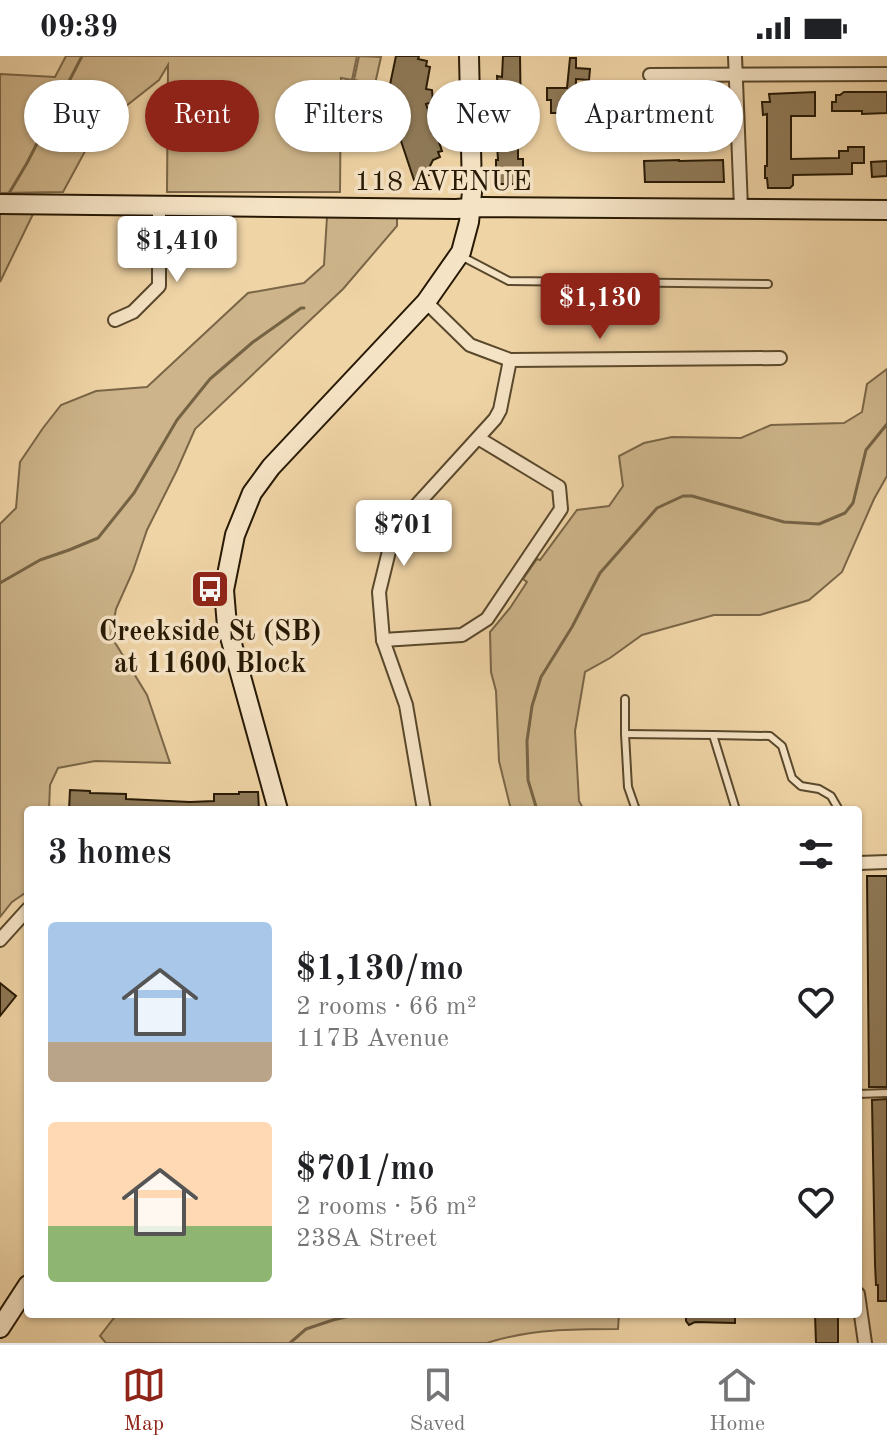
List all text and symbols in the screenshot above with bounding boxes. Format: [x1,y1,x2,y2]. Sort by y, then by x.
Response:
text: 09:39 [40,13,118,43]
chip: Buy [24,80,129,152]
chip: Rent [145,80,259,152]
chip: Filters [275,80,411,152]
chip: New [427,80,540,152]
chip: Apartment [556,80,743,152]
street label: 118 AVENUE [354,169,532,197]
pin: $1,410 [112,216,242,284]
text: $1,410 [136,229,218,255]
pin: $1,130 [535,273,665,341]
text: $1,130 [559,286,641,312]
pin: $701 [357,500,451,568]
text: $701 [374,513,434,539]
bus stop icon: Creekside St (SB) at 11600 Block [189,568,231,610]
place label: Creekside St (SB) at 11600 Block [99,618,321,679]
icon: filters [794,832,838,876]
text: 3 homes [48,837,171,871]
text: $1,130/mo [296,953,464,987]
icon: home [112,954,208,1050]
icon: heart [794,980,838,1024]
text: 2 rooms · 66 m² [296,994,477,1020]
text: 117B Avenue [296,1026,449,1052]
text: $701/mo [296,1153,435,1187]
icon: home [112,1154,208,1250]
icon: heart [794,1180,838,1224]
text: 2 rooms · 56 m² [296,1194,477,1220]
text: 238A Street [296,1226,437,1252]
tab: Map [122,1363,166,1438]
tab: Saved [410,1363,466,1438]
tab: Home [709,1363,765,1438]

